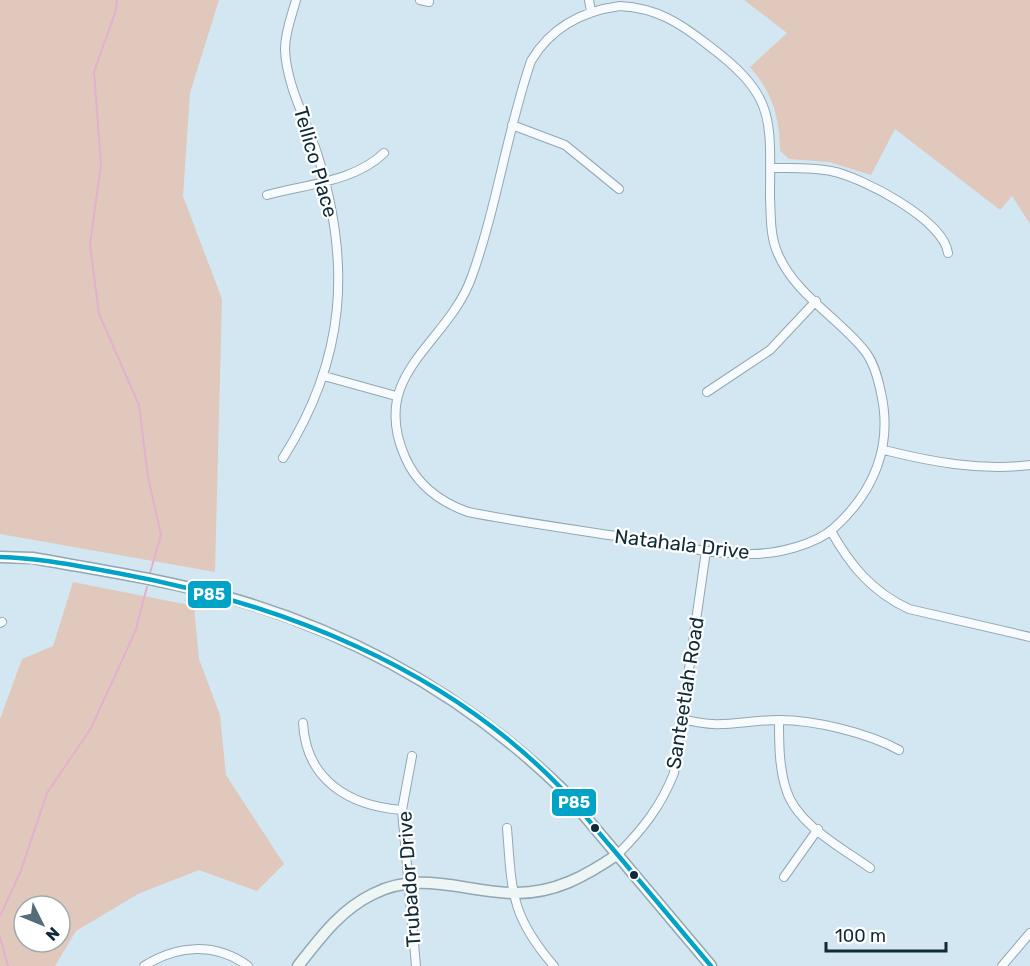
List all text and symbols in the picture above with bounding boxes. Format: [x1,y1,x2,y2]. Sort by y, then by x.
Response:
street label: Tellico Place [289,104,343,220]
street label: Natahala Drive [613,524,751,564]
line badge: P85 [187,580,232,609]
text: P85 [193,585,225,604]
street label: Santeetlah Road [661,615,709,771]
line badge: P85 [551,788,597,817]
text: P85 [558,793,590,812]
street label: Trubador Drive [392,810,426,948]
unlabelled marker [589,822,601,834]
unlabelled marker [628,869,640,881]
north arrow [12,894,72,954]
scale bar [826,915,946,953]
text: N [42,923,63,945]
text: 100 m [835,925,886,947]

